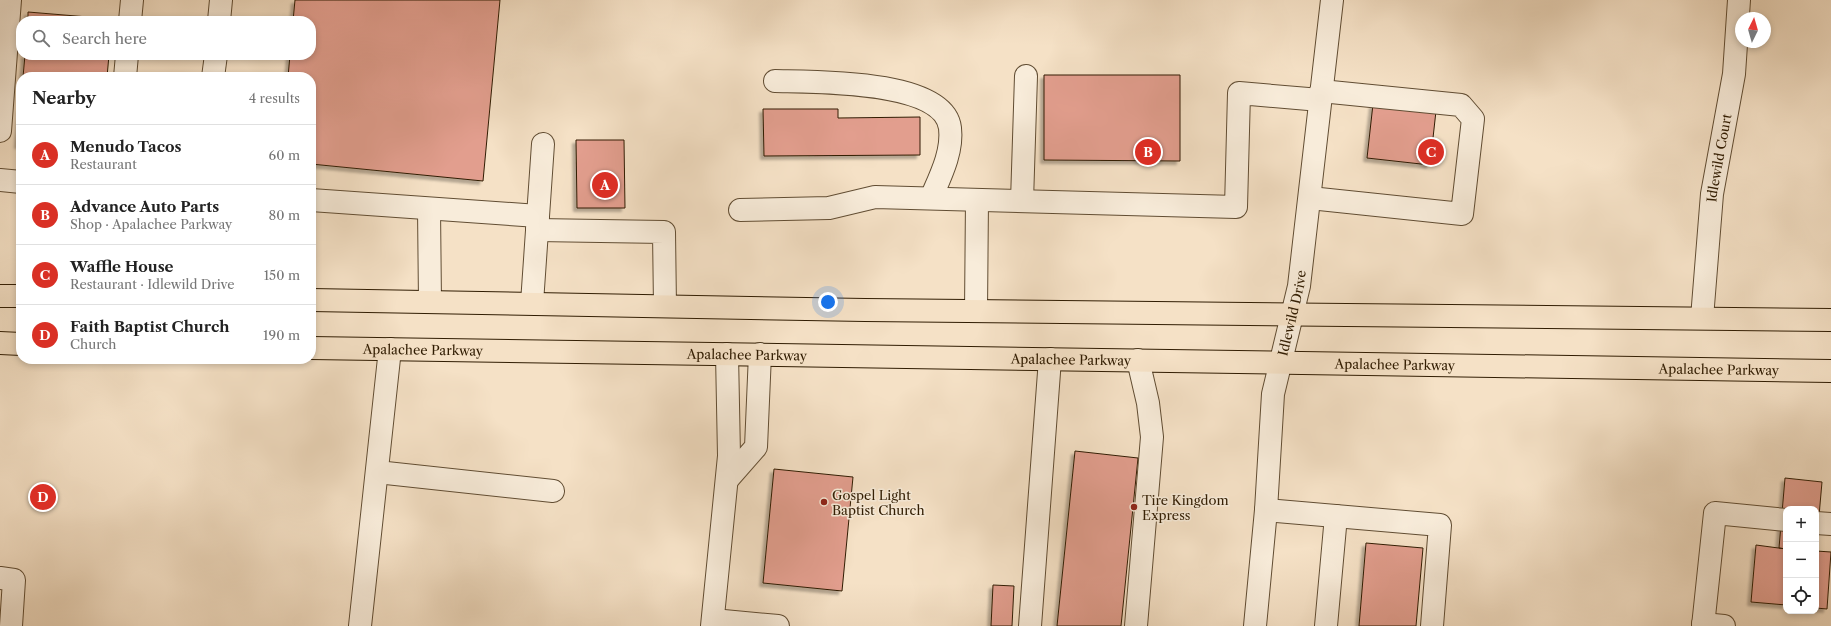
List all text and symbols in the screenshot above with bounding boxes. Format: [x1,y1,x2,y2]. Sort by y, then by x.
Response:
north arrow [1735,12,1771,48]
search box [16,16,316,60]
icon: search [30,27,52,49]
text: Search here [62,29,147,48]
text: Nearby [32,88,96,108]
text: 4 results [249,90,300,106]
street label: Idlewild Court [1703,112,1735,203]
text: Menudo Tacos [70,137,181,156]
pin: B [1135,137,1161,167]
pin: C [1418,137,1444,167]
text: A [40,147,50,163]
text: 60 m [269,147,300,163]
text: Restaurant [70,156,137,172]
pin: A [592,170,618,200]
text: Advance Auto Parts [70,197,219,216]
text: B [40,207,50,223]
text: 80 m [268,207,300,223]
text: Shop · Apalachee Parkway [70,216,232,232]
text: Waffle House [70,257,174,276]
text: C [40,267,50,283]
text: 150 m [264,267,300,283]
street label: Idlewild Drive [1274,269,1309,357]
text: Restaurant · Idlewild Drive [70,276,235,292]
your location [818,292,838,312]
text: Faith Baptist Church [70,317,230,336]
text: D [39,327,51,343]
text: 190 m [263,327,300,343]
text: Church [70,336,116,352]
street label: Apalachee Parkway [362,341,484,359]
street label: Apalachee Parkway [686,346,808,364]
street label: Apalachee Parkway [1010,351,1132,368]
street label: Apalachee Parkway [1334,355,1456,373]
street label: Apalachee Parkway [1658,360,1780,378]
pin: D [30,482,56,512]
place label: Gospel Light Baptist Church [832,487,925,518]
place label: Tire Kingdom Express [1142,492,1229,523]
marker: Gospel Light Baptist Church [819,497,829,507]
marker: Tire Kingdom Express [1129,502,1139,512]
map controls [1783,506,1819,614]
button: + [1783,506,1819,542]
button: − [1783,542,1819,578]
button: locate [1783,578,1819,614]

